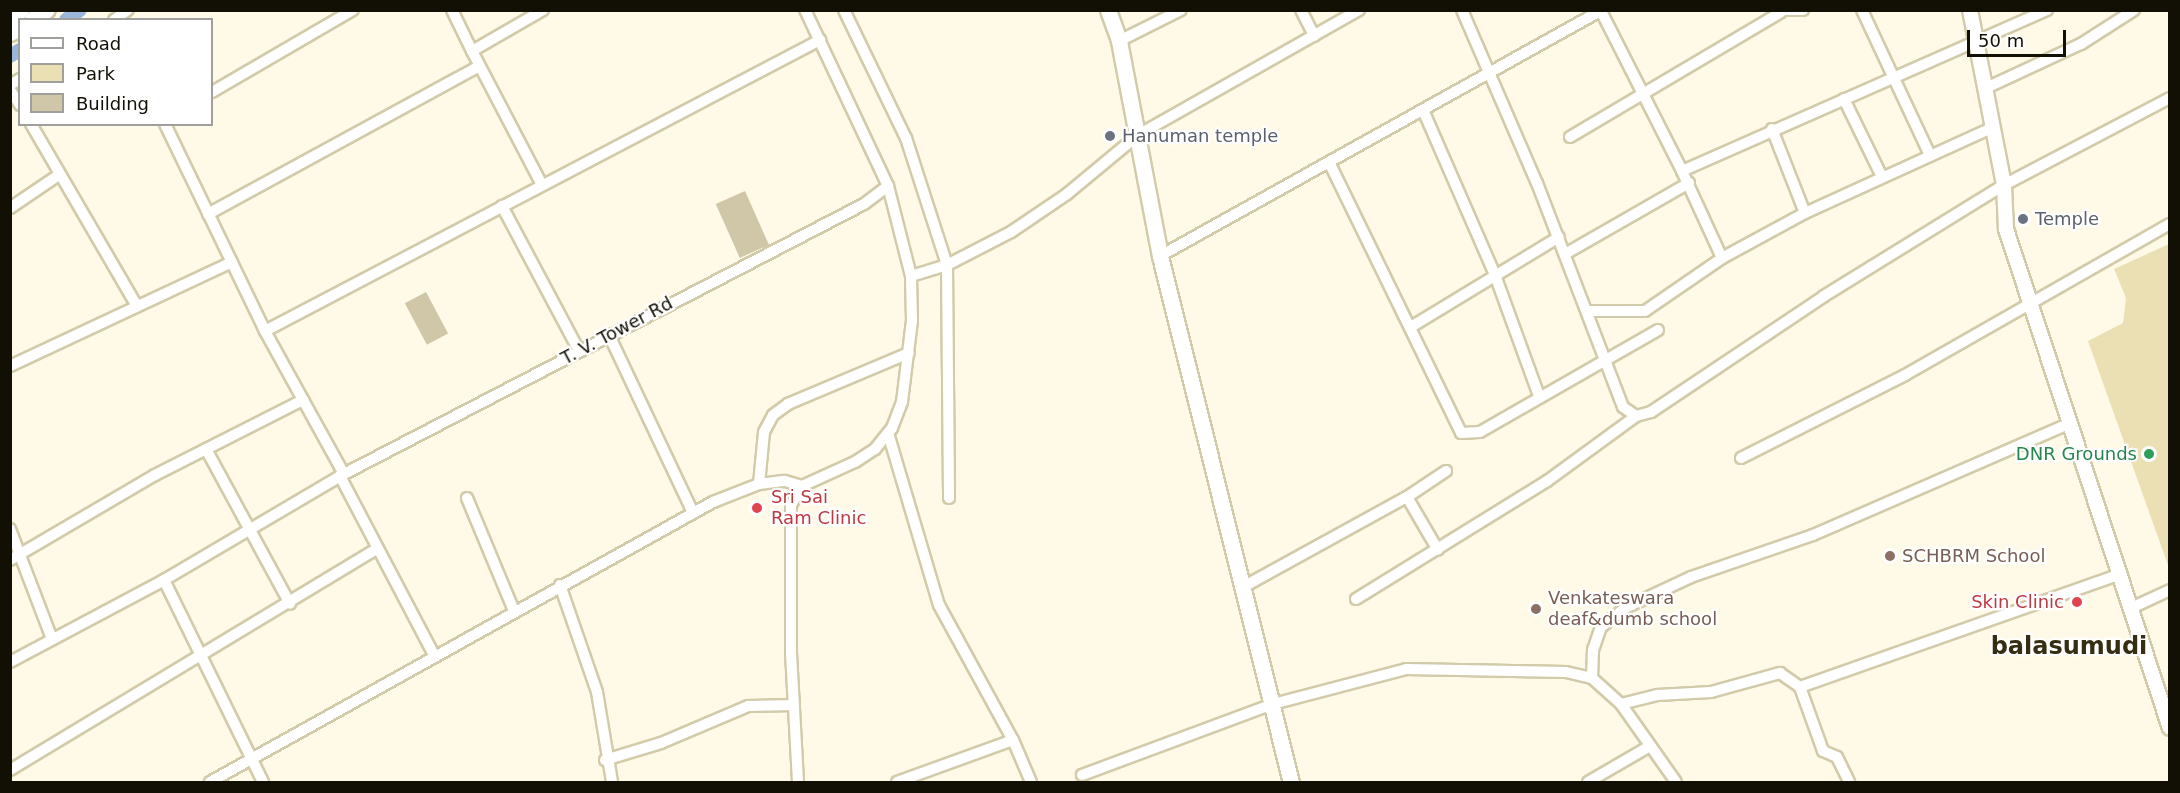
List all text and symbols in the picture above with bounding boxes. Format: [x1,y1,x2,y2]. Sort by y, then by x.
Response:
legend [18,18,213,126]
scale bar [1970,18,2069,56]
text: 50 m [1978,30,2024,51]
text: Road [76,33,121,54]
text: Park [76,63,115,84]
text: Building [76,93,149,114]
place label: Hanuman temple [1122,125,1278,147]
marker: Hanuman temple [1103,129,1117,143]
place label: Temple [2035,208,2099,230]
marker: Temple [2016,212,2030,226]
street label: T. V. Tower Rd [557,292,677,370]
place label: DNR Grounds [2016,443,2137,465]
marker: DNR Grounds [2142,447,2156,461]
place label: Sri Sai Ram Clinic [771,487,866,530]
marker: Sri Sai Ram Clinic [748,499,766,517]
place label: SCHBRM School [1902,545,2045,567]
marker: SCHBRM School [1883,549,1897,563]
place label: Venkateswara deaf&dumb school [1548,588,1717,630]
place label: Skin Clinic [1971,591,2064,613]
marker: Skin Clinic [2068,593,2086,611]
marker: Venkateswara deaf&dumb school [1529,602,1543,616]
district label: balasumudi [1991,633,2147,661]

